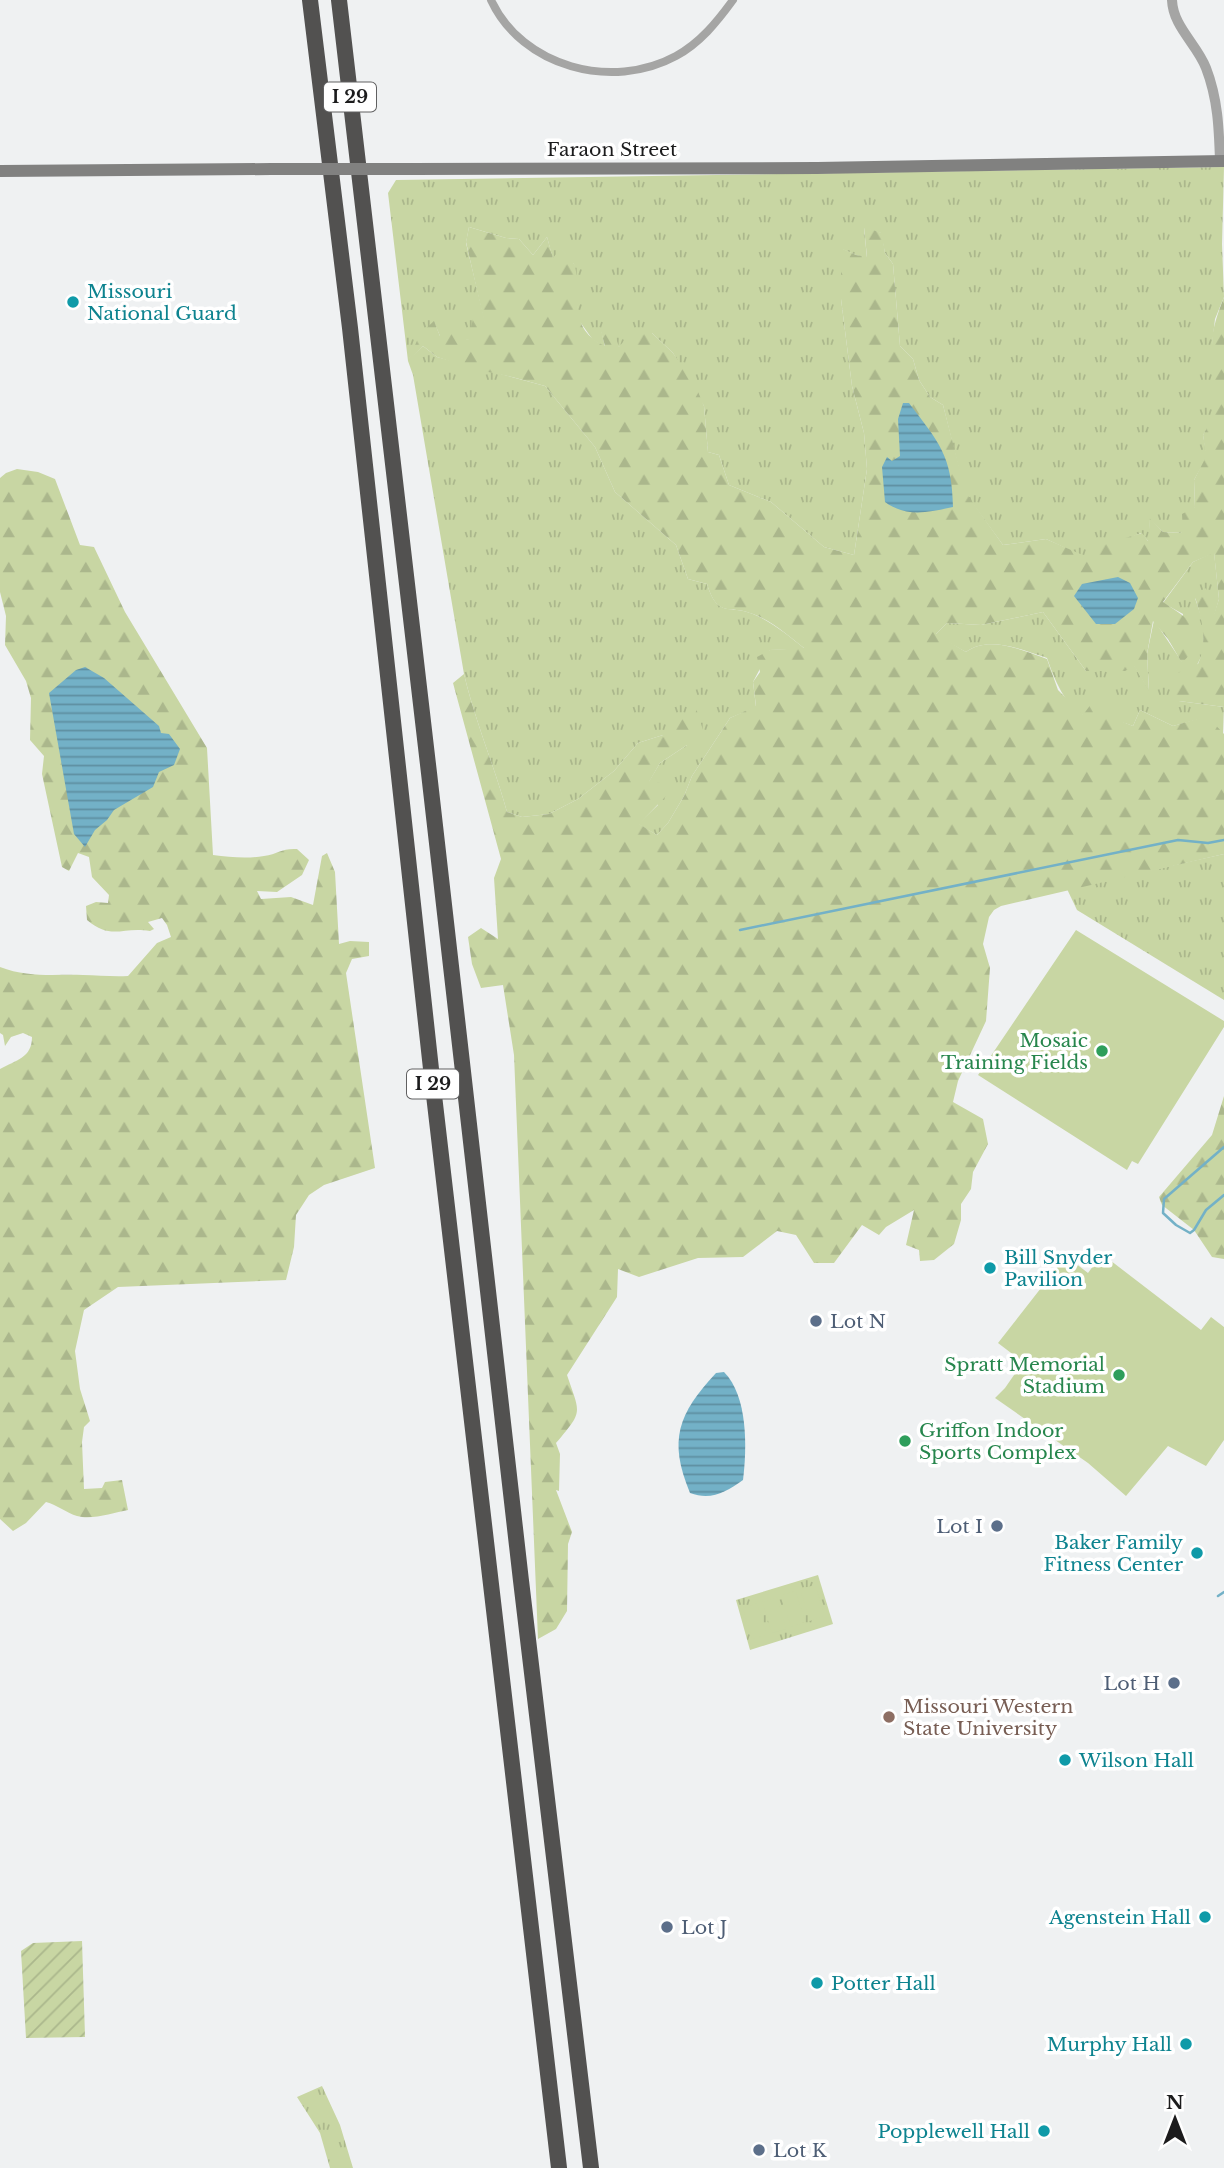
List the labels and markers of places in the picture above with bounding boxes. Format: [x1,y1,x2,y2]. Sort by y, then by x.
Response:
place label: Missouri National Guard [87,280,237,325]
marker: Missouri National Guard [65,294,81,310]
place label: Mosaic Training Fields [941,1029,1088,1074]
marker: Mosaic Training Fields [1094,1043,1110,1059]
place label: Bill Snyder Pavilion [1004,1246,1112,1291]
marker: Bill Snyder Pavilion [982,1260,998,1276]
place label: Lot N [830,1310,886,1333]
marker: Lot N [808,1313,824,1329]
place label: Spratt Memorial Stadium [944,1353,1105,1398]
marker: Spratt Memorial Stadium [1111,1367,1127,1383]
place label: Griffon Indoor Sports Complex [919,1419,1077,1464]
marker: Griffon Indoor Sports Complex [897,1433,913,1449]
place label: Lot I [936,1515,983,1538]
marker: Lot I [989,1518,1005,1534]
place label: Baker Family Fitness Center [1044,1531,1183,1576]
marker: Baker Family Fitness Center [1189,1545,1205,1561]
place label: Lot H [1104,1672,1160,1695]
marker: Lot H [1166,1675,1182,1691]
place label: Missouri Western State University [903,1695,1073,1740]
marker: Missouri Western State University [881,1709,897,1725]
place label: Wilson Hall [1078,1749,1194,1772]
marker: Wilson Hall [1057,1752,1073,1768]
place label: Agenstein Hall [1048,1906,1191,1929]
marker: Agenstein Hall [1197,1909,1213,1925]
place label: Lot J [681,1916,727,1939]
marker: Lot J [659,1919,675,1935]
place label: Potter Hall [831,1972,936,1995]
marker: Potter Hall [809,1975,825,1991]
place label: Murphy Hall [1047,2033,1172,2056]
marker: Murphy Hall [1178,2036,1194,2052]
place label: Popplewell Hall [877,2120,1030,2143]
marker: Popplewell Hall [1036,2123,1052,2139]
place label: Lot K [773,2139,828,2162]
marker: Lot K [751,2142,767,2158]

